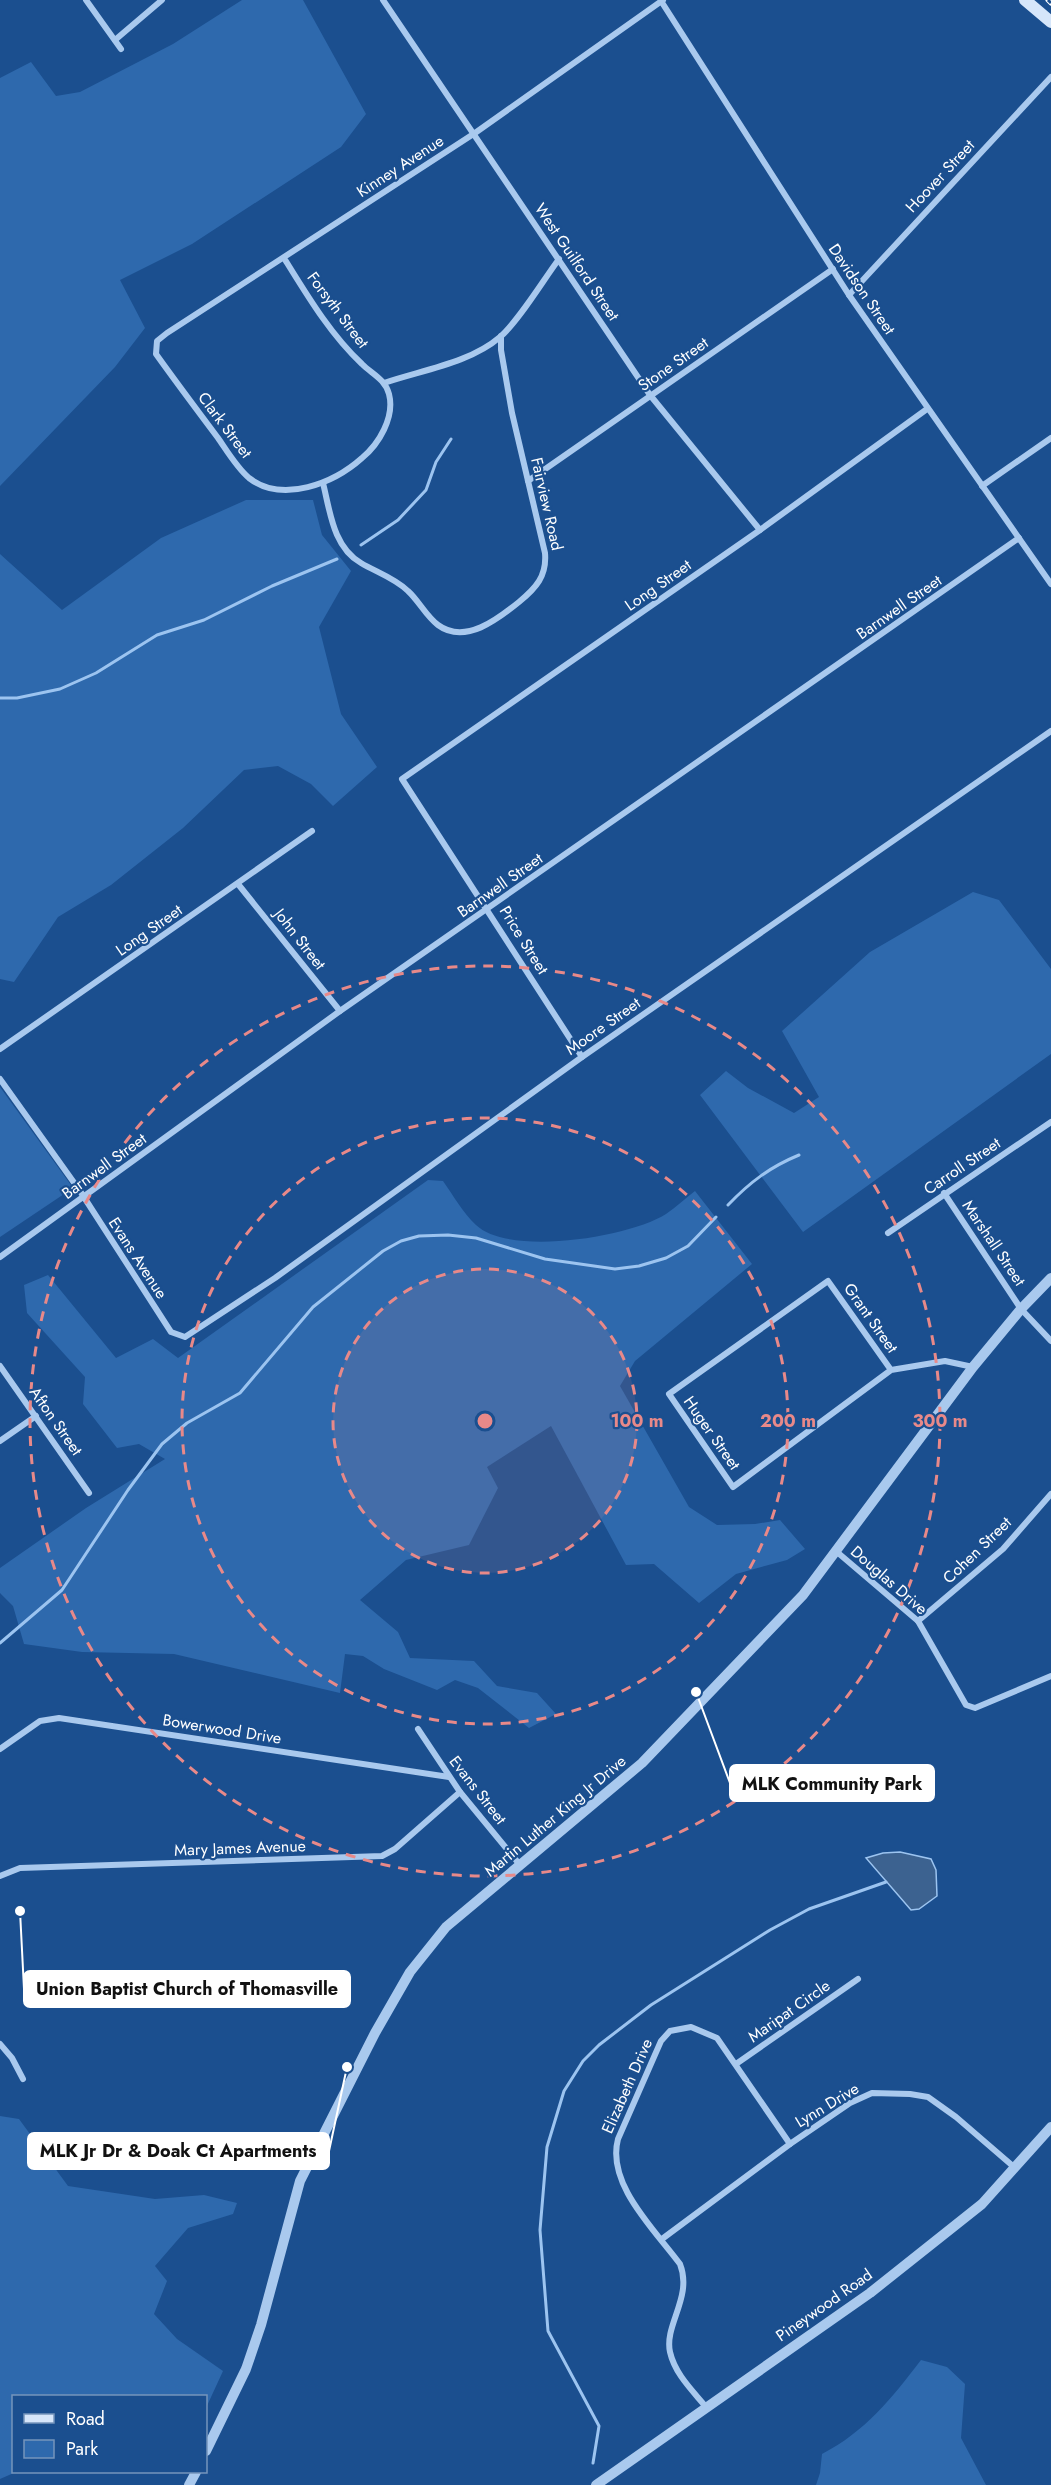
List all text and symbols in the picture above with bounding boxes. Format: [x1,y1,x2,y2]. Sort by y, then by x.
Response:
street label: Kinney Avenue [352,129,448,203]
street label: Hoover Street [900,134,980,218]
street label: West Guilford Street [529,199,625,326]
street label: Davidson Street [823,239,901,339]
street label: Forsyth Street [302,267,374,353]
street label: Stone Street [633,331,713,397]
street label: Clark Street [192,387,258,463]
street label: Fairview Road [525,455,569,553]
street label: Long Street [620,554,696,616]
street label: Barnwell Street [852,569,947,645]
street label: Barnwell Street [453,847,548,923]
street label: Long Street [111,899,187,961]
street label: Price Street [494,901,554,979]
street label: John Street [267,902,331,975]
street label: Moore Street [561,992,645,1060]
street label: Barnwell Street [57,1127,151,1205]
street label: Carroll Street [919,1132,1005,1200]
street label: Marshall Street [957,1196,1031,1291]
street label: Evans Avenue [103,1213,173,1303]
street label: Grant Street [838,1278,904,1358]
street label: Afton Street [24,1382,88,1460]
street label: Huger Street [678,1391,746,1475]
text: 100 m [610,1408,664,1434]
text: 200 m [760,1408,816,1434]
text: 300 m [912,1408,968,1434]
centre of rings [475,1411,495,1431]
street label: Cohen Street [937,1511,1017,1589]
street label: Douglas Drive [845,1540,933,1620]
street label: Bowerwood Drive [161,1708,283,1750]
street label: Martin Luther King Jr Drive [479,1750,631,1882]
street label: Evans Street [444,1751,512,1829]
callout: MLK Community Park [730,1765,934,1801]
text: MLK Community Park [742,1771,923,1797]
street label: Mary James Avenue [174,1834,306,1862]
callout: Union Baptist Church of Thomasville [24,1971,350,2007]
street label: Maripat Circle [743,1974,835,2048]
text: Union Baptist Church of Thomasville [36,1976,338,2002]
street label: Elizabeth Drive [596,2035,658,2137]
street label: Lynn Drive [791,2077,863,2133]
callout: MLK Jr Dr & Doak Ct Apartments [28,2133,329,2169]
text: MLK Jr Dr & Doak Ct Apartments [40,2138,316,2164]
street label: Pineywood Road [771,2263,877,2347]
legend [12,2395,207,2473]
text: Road [66,2406,105,2432]
text: Park [66,2436,98,2462]

